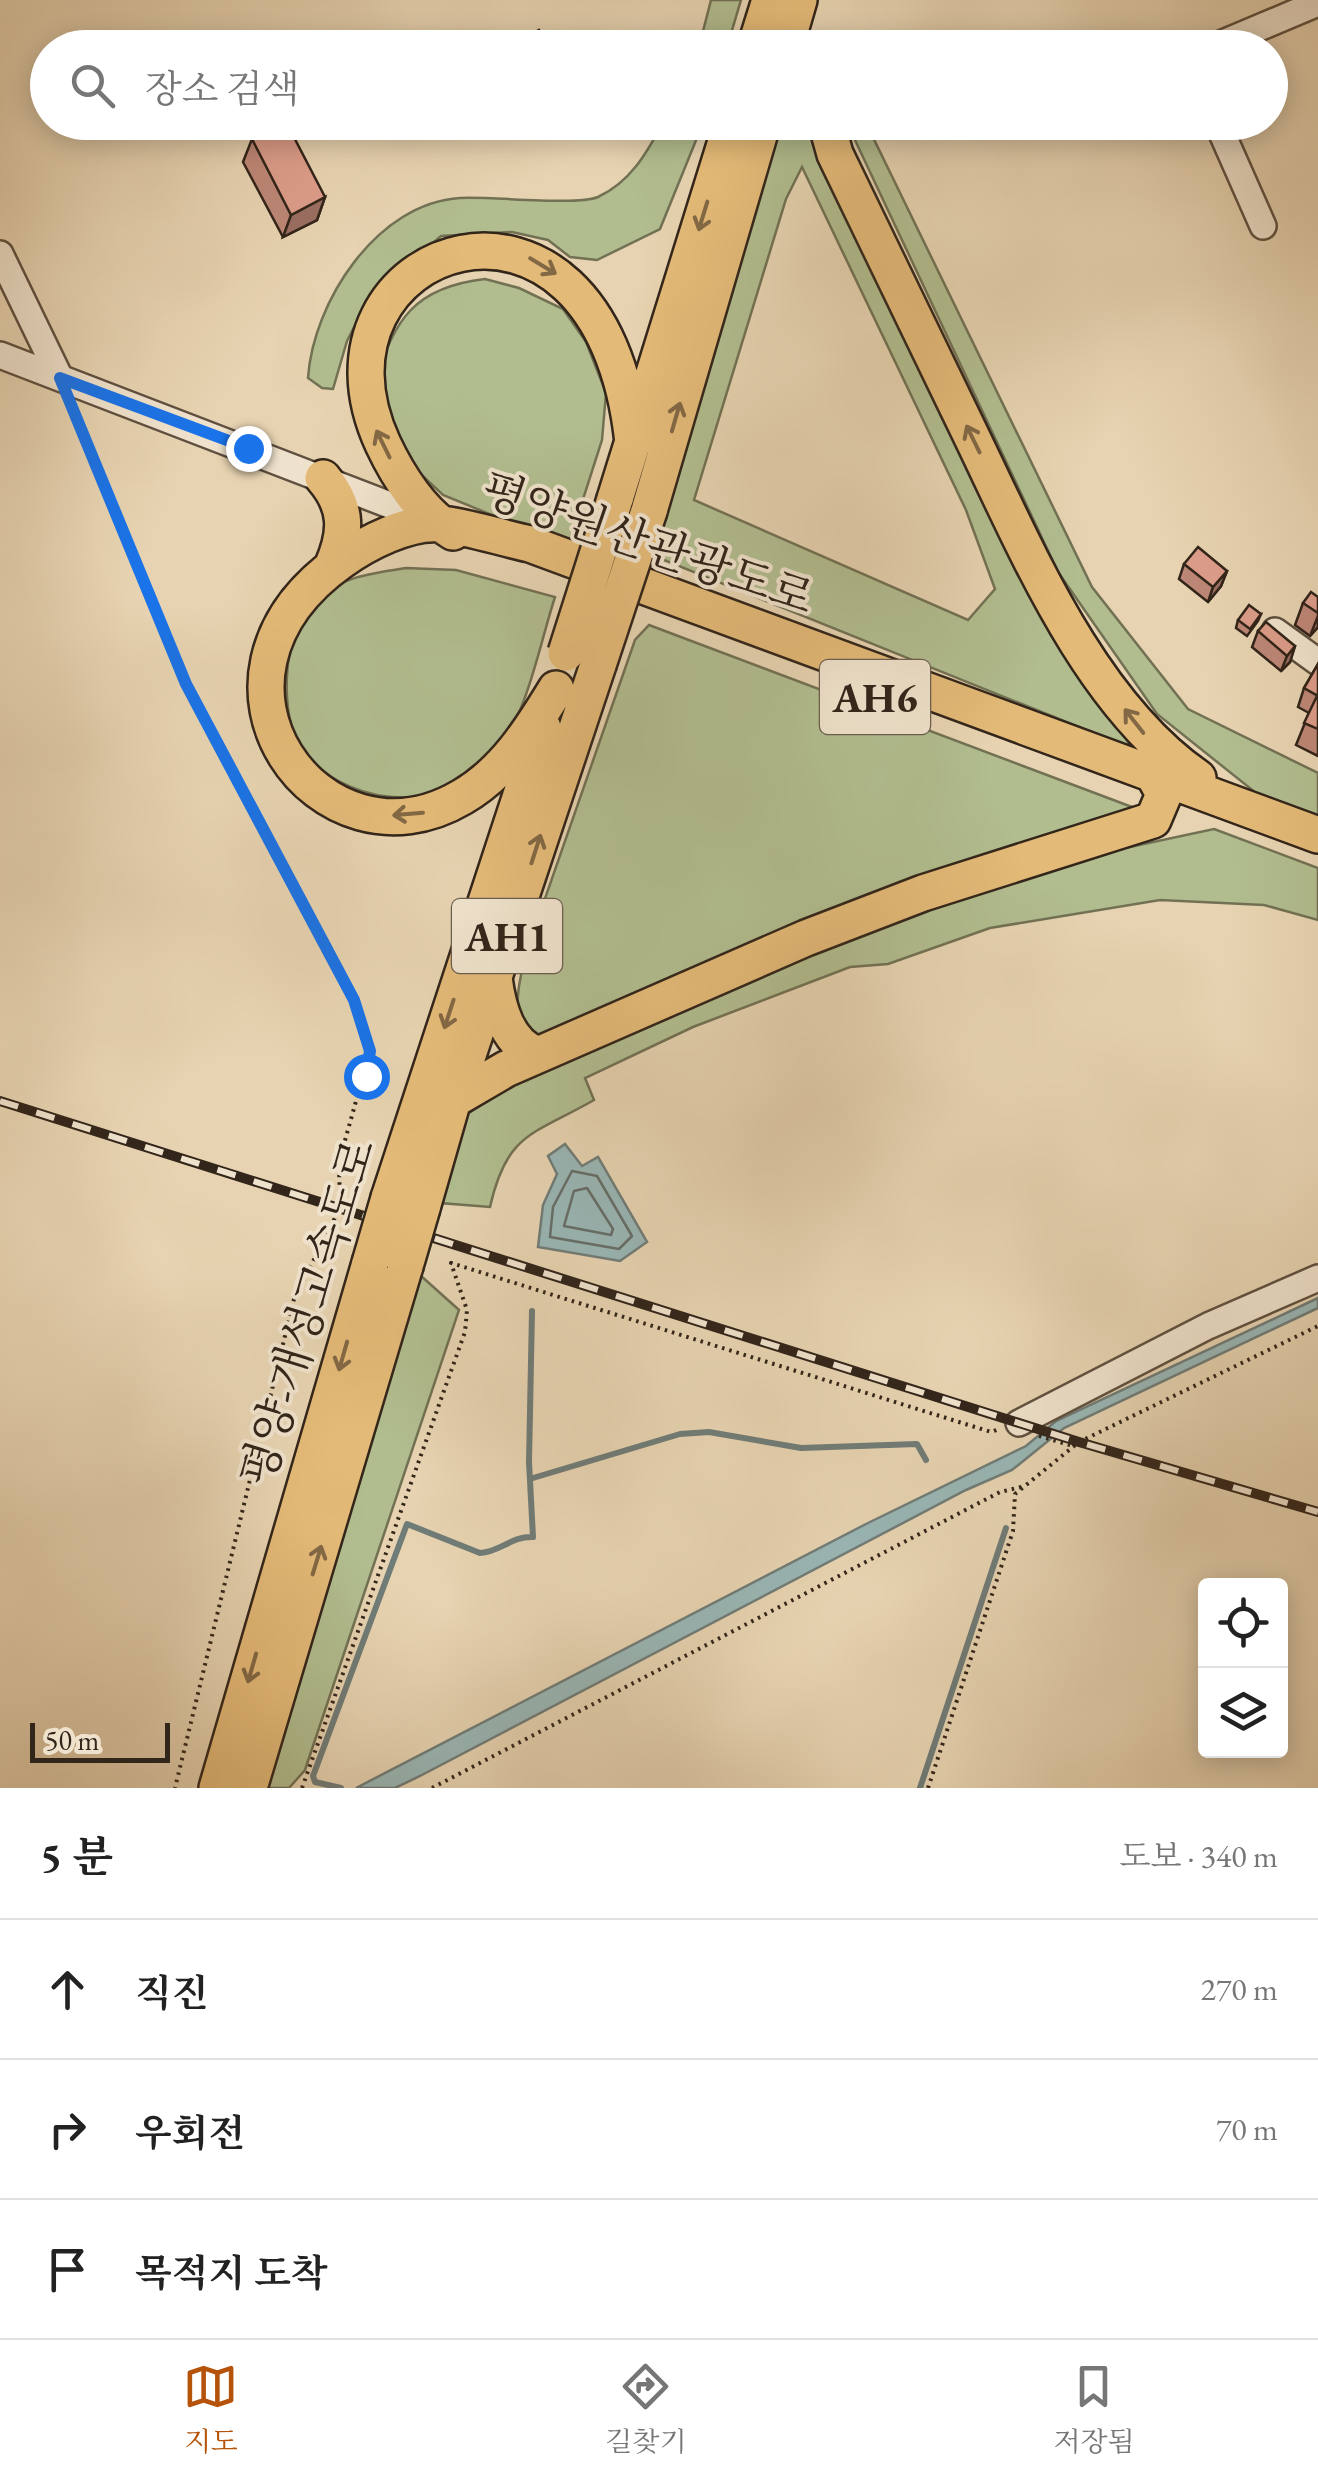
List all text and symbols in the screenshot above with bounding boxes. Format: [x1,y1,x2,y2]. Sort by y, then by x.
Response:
search box [30,30,1288,140]
icon: search [65,58,120,113]
text: 장소 검색 [145,64,299,113]
one-way arrow [693,199,711,231]
one-way arrow [528,256,557,276]
one-way arrow [668,402,686,434]
one-way arrow [963,425,982,454]
route end [226,426,272,472]
one-way arrow [373,429,392,459]
street label: 평양원산관광도로 [474,459,822,627]
road number: AH6 [820,660,930,734]
one-way arrow [1123,708,1145,734]
one-way arrow [392,804,425,823]
one-way arrow [529,833,547,865]
road number: AH1 [452,899,562,973]
one-way arrow [439,998,457,1030]
route start [344,1054,390,1100]
street label: 평양-개성고속도로 [227,1131,387,1493]
one-way arrow [333,1340,351,1372]
one-way arrow [309,1545,327,1577]
map controls [1198,1578,1288,1758]
button: locate [1198,1578,1288,1668]
one-way arrow [242,1652,260,1684]
button: layers [1198,1668,1288,1758]
scale bar [30,1718,170,1762]
text: 50 m [45,1722,99,1758]
text: 5 분 [40,1829,113,1884]
text: 도보 · 340 m [1120,1835,1278,1877]
icon: ahead [40,1962,95,2017]
text: 직진 [135,1968,208,2017]
text: 270 m [1201,1968,1278,2010]
icon: right [40,2102,95,2157]
text: 우회전 [135,2108,245,2157]
text: 70 m [1216,2108,1278,2150]
icon: arrive [40,2242,95,2297]
text: 목적지 도착 [135,2248,328,2297]
tab: 지도 [183,2359,238,2459]
tab: 길찾기 [605,2359,686,2459]
tab: 저장됨 [1053,2359,1135,2459]

